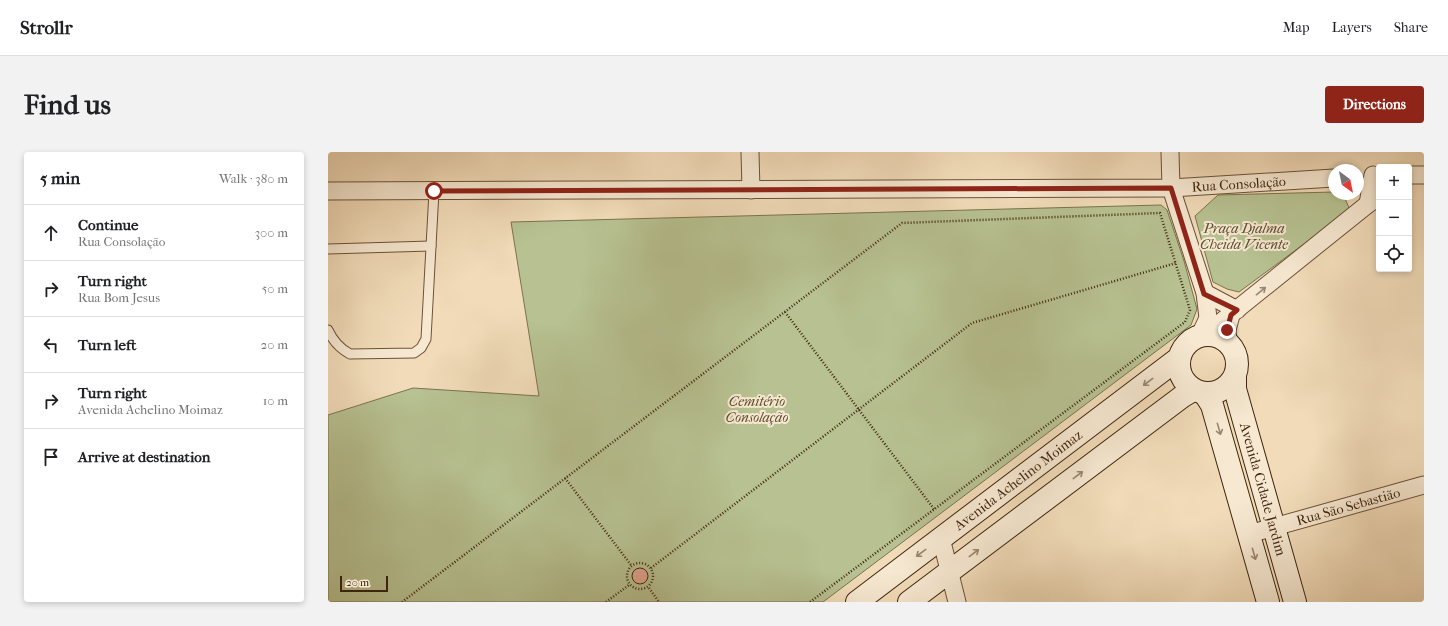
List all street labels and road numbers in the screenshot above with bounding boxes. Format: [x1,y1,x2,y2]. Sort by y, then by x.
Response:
street label: Rua Consolação [1191,173,1286,196]
street label: Avenida Cidade Jardim [1236,420,1290,558]
street label: Avenida Achelino Moimaz [950,427,1086,535]
street label: Rua São Sebastião [1294,484,1402,529]

